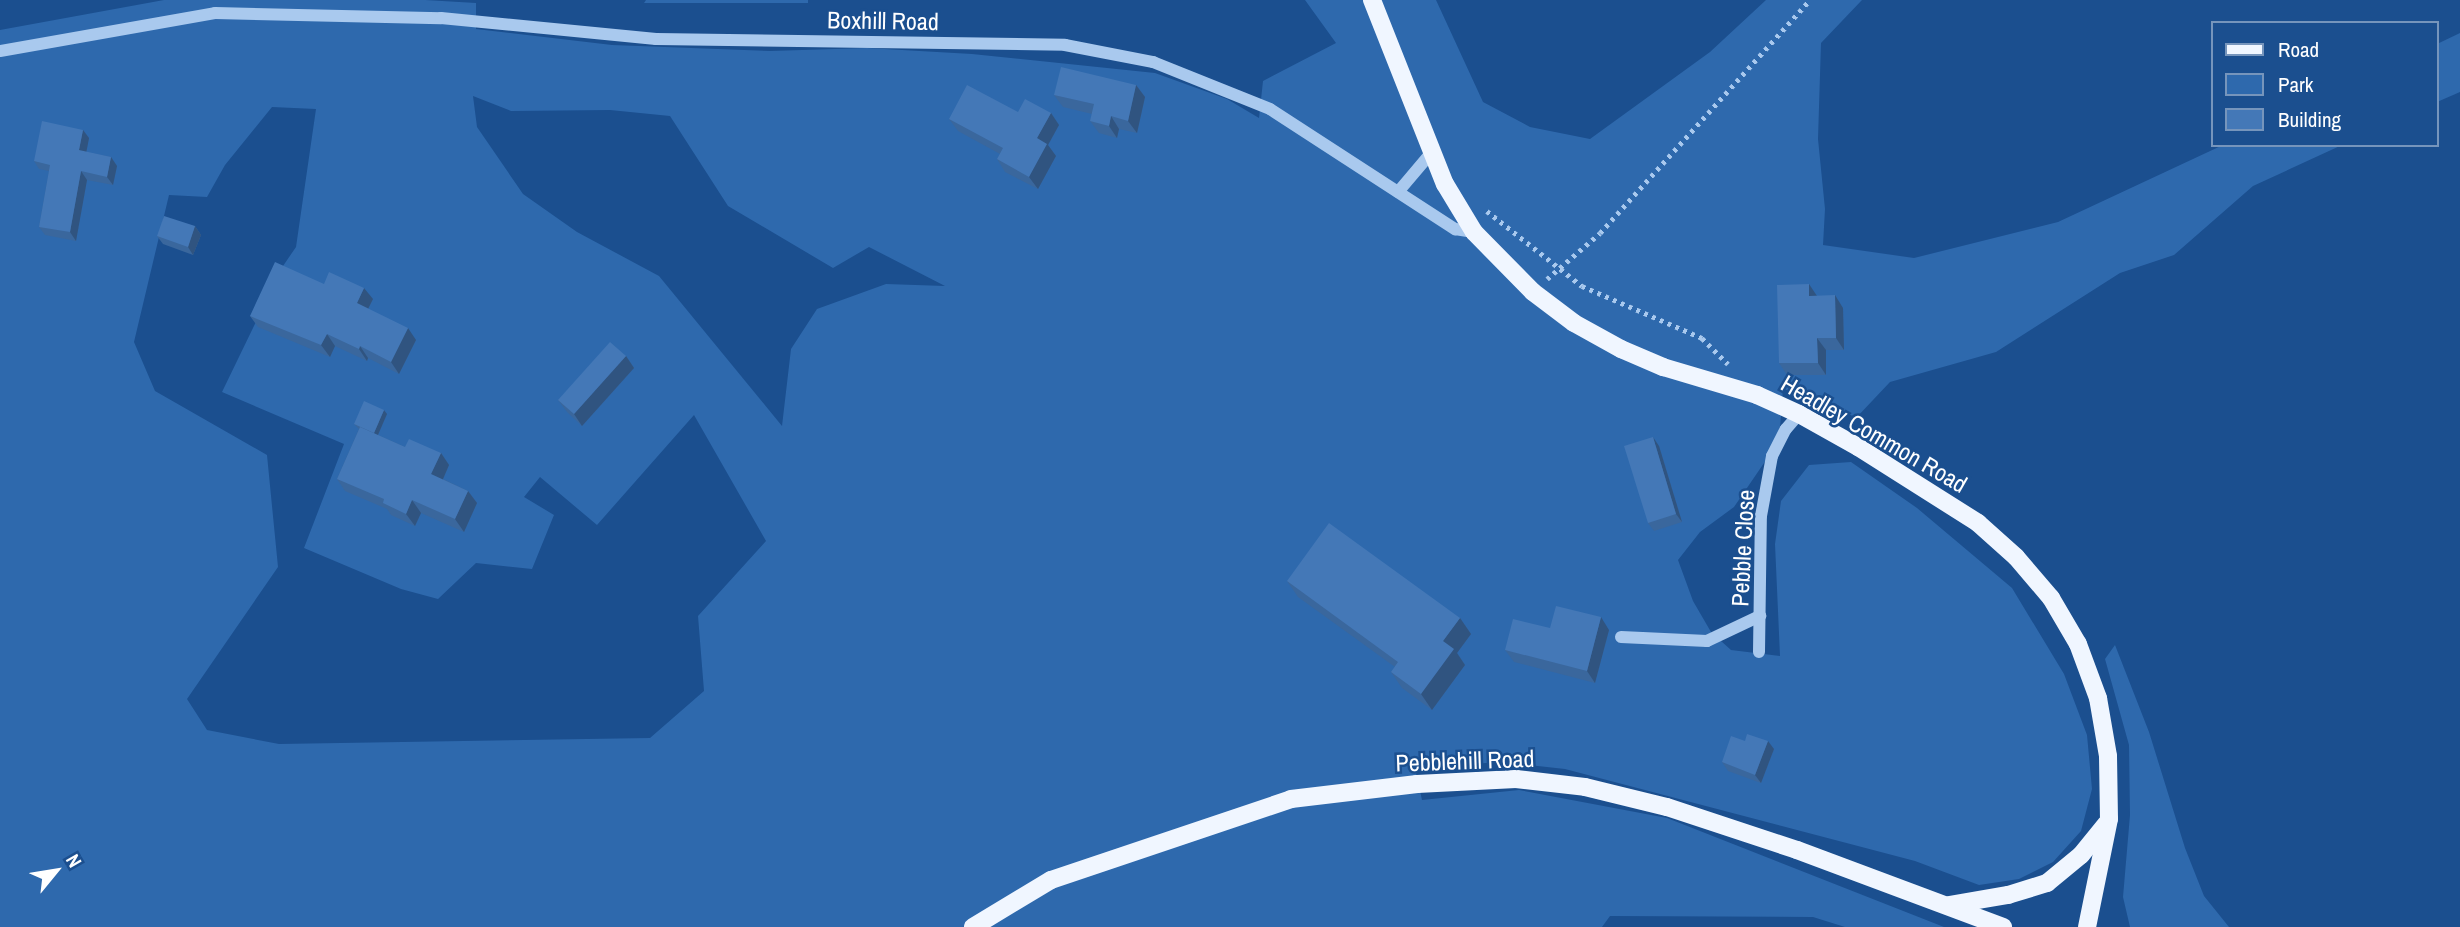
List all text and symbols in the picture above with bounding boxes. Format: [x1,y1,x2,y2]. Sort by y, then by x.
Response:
street label: Boxhill Road [827,6,939,36]
legend [2212,21,2439,147]
text: Road [2278,35,2319,64]
text: Park [2278,70,2313,99]
text: Building [2278,105,2341,134]
street label: Headley Common Road [1776,369,1972,499]
street label: Pebble Close [1726,489,1760,607]
street label: Pebblehill Road [1395,744,1535,778]
north arrow [21,836,91,906]
text: N [60,849,88,872]

